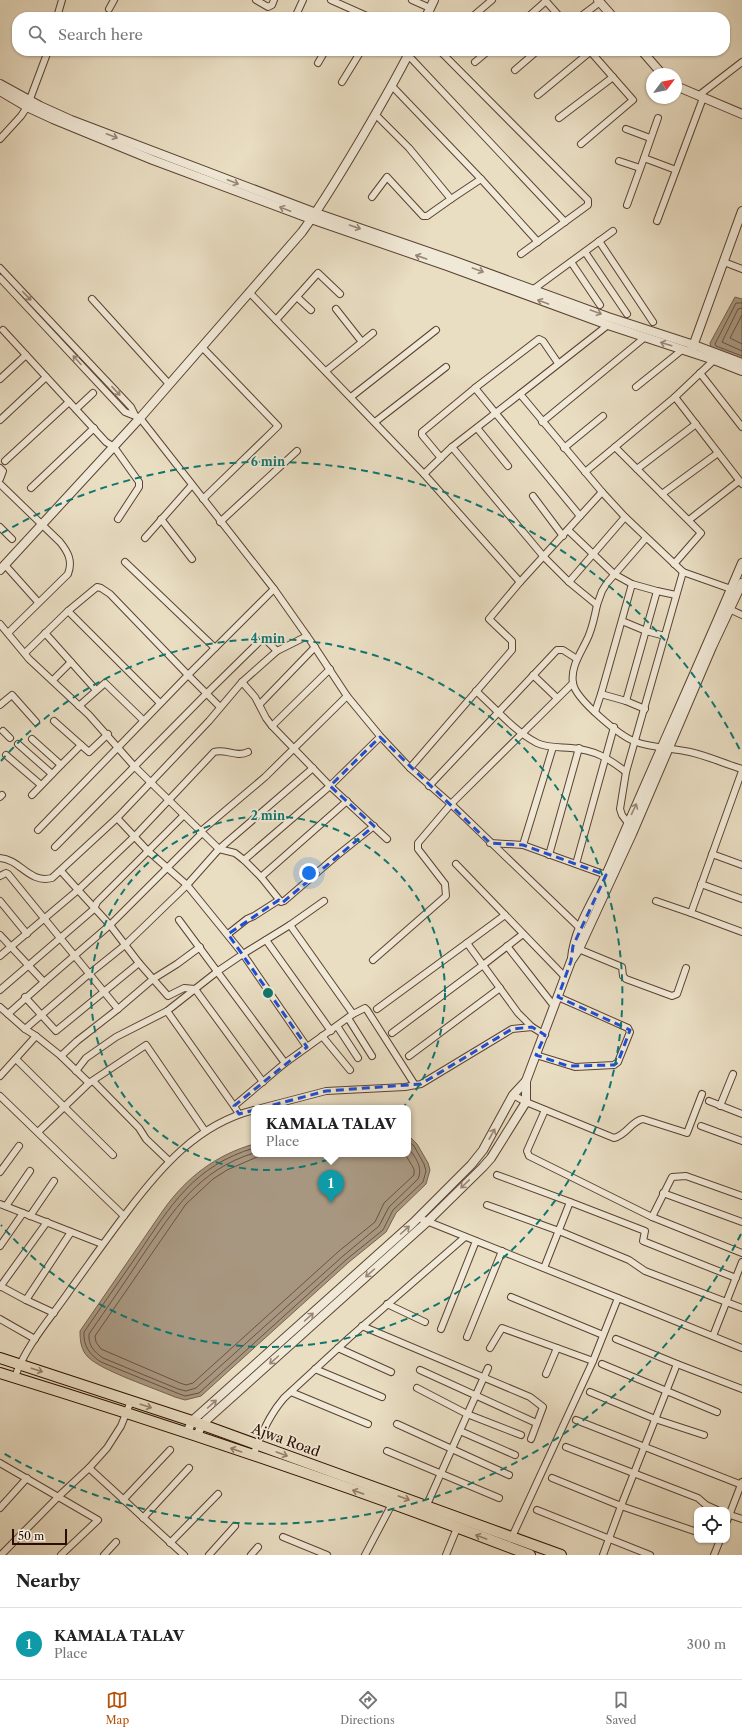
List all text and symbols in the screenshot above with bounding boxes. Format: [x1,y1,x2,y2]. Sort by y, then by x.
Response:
search box [12,12,730,56]
icon: search [26,23,48,45]
text: Search here [58,25,143,44]
north arrow [646,68,682,104]
one-way arrow [105,132,117,140]
one-way arrow [227,178,239,186]
one-way arrow [279,205,291,213]
one-way arrow [348,224,361,231]
one-way arrow [414,253,427,260]
one-way arrow [471,266,483,274]
one-way arrow [22,291,32,301]
one-way arrow [537,297,549,305]
one-way arrow [589,309,601,317]
one-way arrow [659,340,672,347]
one-way arrow [73,355,82,365]
one-way arrow [111,386,121,396]
text: 6 min [251,454,286,469]
text: 4 min [251,631,286,646]
one-way arrow [631,804,638,816]
text: 2 min [251,808,286,823]
your location [299,863,319,883]
centre of rings [261,986,275,1000]
popup [251,1105,411,1157]
text: KAMALA TALAV [266,1114,396,1133]
one-way arrow [488,1128,496,1140]
text: Place [266,1133,299,1149]
pin: 1 [318,1170,344,1203]
one-way arrow [460,1179,470,1189]
one-way arrow [400,1226,411,1235]
one-way arrow [366,1268,376,1277]
one-way arrow [303,1313,313,1322]
one-way arrow [269,1355,279,1365]
one-way arrow [31,1367,43,1375]
one-way arrow [206,1399,217,1408]
one-way arrow [139,1403,152,1410]
street label: Ajwa Road [249,1419,323,1461]
one-way arrow [230,1445,242,1453]
one-way arrow [275,1450,287,1458]
one-way arrow [353,1488,365,1496]
one-way arrow [398,1495,410,1503]
map controls [694,1507,730,1543]
button: locate [694,1507,730,1543]
scale bar [12,1527,67,1546]
text: 50 m [18,1529,44,1543]
one-way arrow [475,1532,487,1540]
text: Nearby [16,1571,80,1591]
text: KAMALA TALAV [54,1626,184,1645]
text: 1 [26,1636,32,1652]
text: 300 m [687,1636,726,1652]
text: Place [54,1645,87,1661]
tab: Map [106,1689,129,1727]
tab: Directions [340,1689,395,1727]
tab: Saved [606,1689,636,1727]

